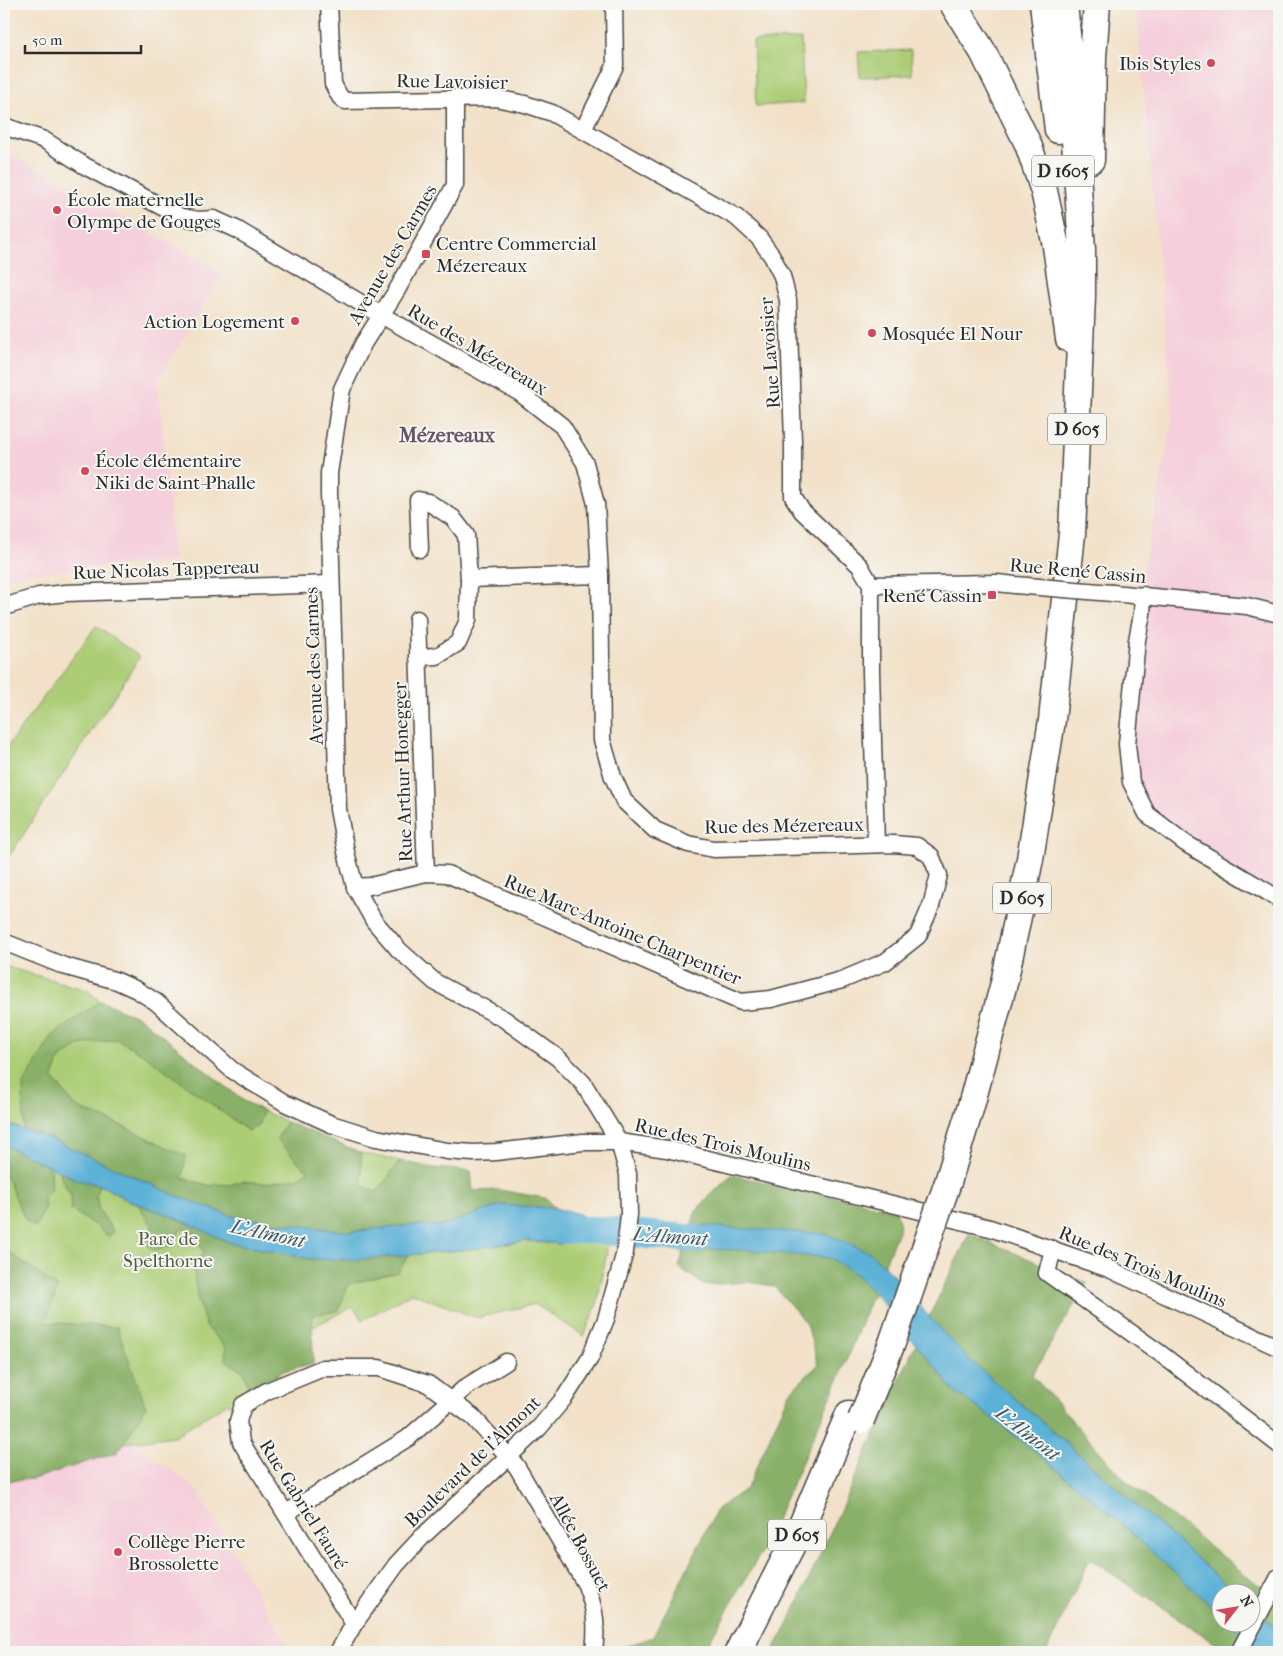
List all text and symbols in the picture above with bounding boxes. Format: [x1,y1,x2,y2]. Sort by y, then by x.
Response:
scale bar [25,22,141,54]
text: 50 m [32,31,63,49]
place label: Ibis Styles [1119,53,1201,75]
marker: Ibis Styles [1205,57,1217,69]
street label: Rue Lavoisier [396,70,509,94]
road number: D 1605 [1032,156,1094,187]
street label: Avenue des Carmes [343,181,442,329]
place label: École maternelle Olympe de Gouges [67,189,221,233]
marker: École maternelle Olympe de Gouges [51,204,63,216]
place label: Centre Commercial Mézereaux [436,233,597,277]
marker: Centre Commercial Mézereaux [420,248,432,260]
street label: Rue Lavoisier [755,296,785,409]
street label: Rue des Mézereaux [403,299,552,400]
place label: Action Logement [143,311,285,333]
marker: Action Logement [289,315,301,327]
place label: Mosquée El Nour [882,323,1023,345]
marker: Mosquée El Nour [866,327,878,339]
road number: D 605 [1048,414,1106,444]
district label: Mézereaux [398,424,496,447]
place label: École élémentaire Niki de Saint-Phalle [95,450,256,494]
marker: École élémentaire Niki de Saint-Phalle [79,465,91,477]
street label: Rue René Cassin [1009,554,1147,588]
street label: Rue Nicolas Tappereau [72,556,260,584]
place label: René Cassin [882,585,982,607]
street label: Avenue des Carmes [300,587,328,746]
marker: René Cassin [986,589,998,601]
street label: Rue Arthur Honegger [389,680,417,863]
street label: Rue des Mézereaux [704,814,864,838]
street label: Rue Marc-Antoine Charpentier [501,870,745,990]
road number: D 605 [993,882,1051,914]
street label: Rue des Trois Moulins [632,1114,813,1176]
water label: L'Almont [227,1214,309,1253]
water label: L'Almont [630,1222,710,1251]
street label: Rue des Trois Moulins [1055,1222,1230,1312]
park label: Parc de Spelthorne [123,1228,213,1272]
street label: Boulevard de l'Almont [400,1391,545,1532]
water label: L'Almont [989,1400,1066,1467]
street label: Rue Gabriel Fauré [254,1436,352,1573]
street label: Allée Bossuet [544,1489,615,1596]
road number: D 605 [768,1520,826,1550]
place label: Collège Pierre Brossolette [128,1531,245,1575]
marker: Collège Pierre Brossolette [112,1546,124,1558]
north arrow [1210,1584,1260,1634]
text: N [1237,1593,1257,1611]

